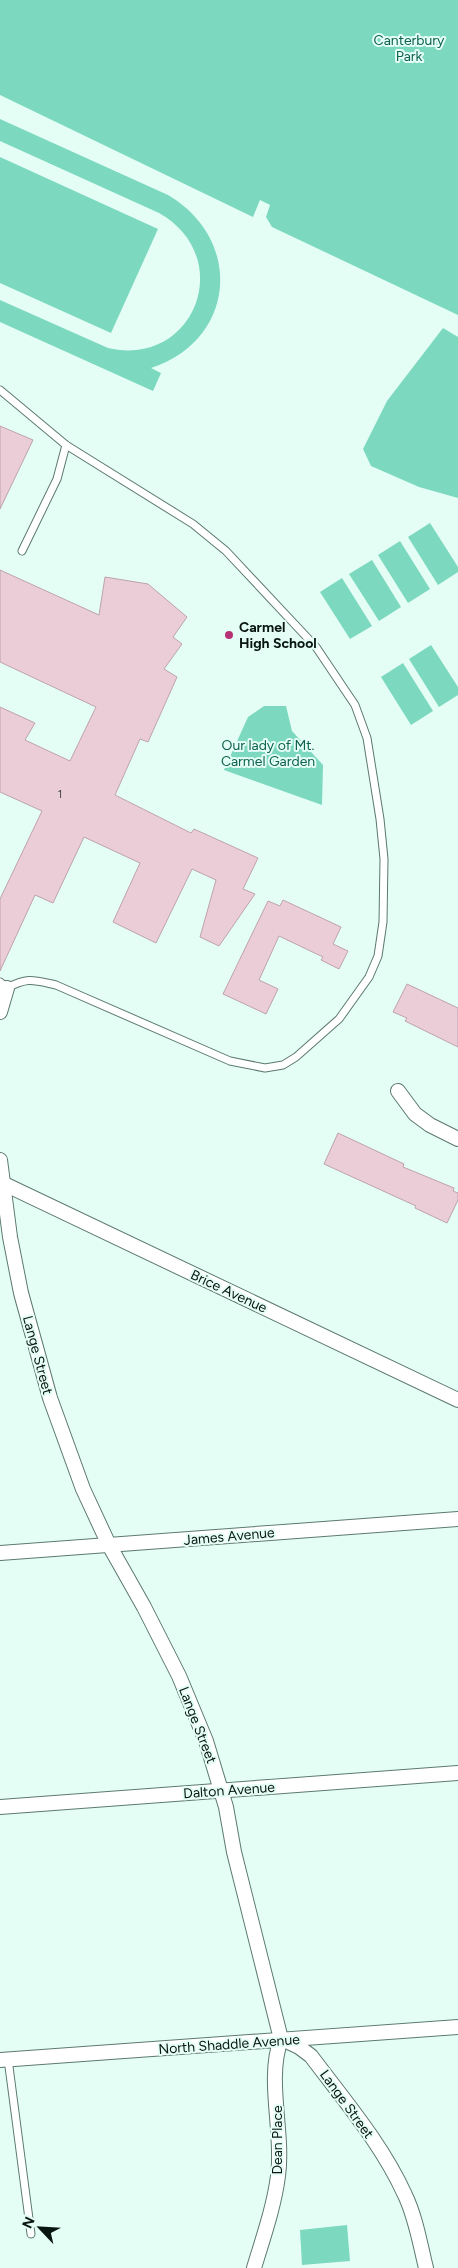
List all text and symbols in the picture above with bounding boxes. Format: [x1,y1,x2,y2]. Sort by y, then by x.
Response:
park label: Canterbury Park [374,32,445,65]
place label: Carmel High School [239,619,317,652]
marker: Carmel High School [223,629,235,641]
park label: Our lady of Mt. Carmel Garden [221,737,315,770]
house number: 1 [58,788,62,801]
street label: Brice Avenue [188,1266,270,1317]
street label: Lange Street [19,1314,56,1396]
street label: James Avenue [183,1524,276,1549]
street label: Lange Street [175,1684,220,1766]
street label: Dalton Avenue [183,1779,276,1802]
street label: North Shaddle Avenue [158,2031,301,2058]
street label: Lange Street [316,2067,377,2142]
street label: Dean Place [269,2105,286,2175]
north arrow [15,2203,65,2253]
text: N [19,2214,39,2231]

